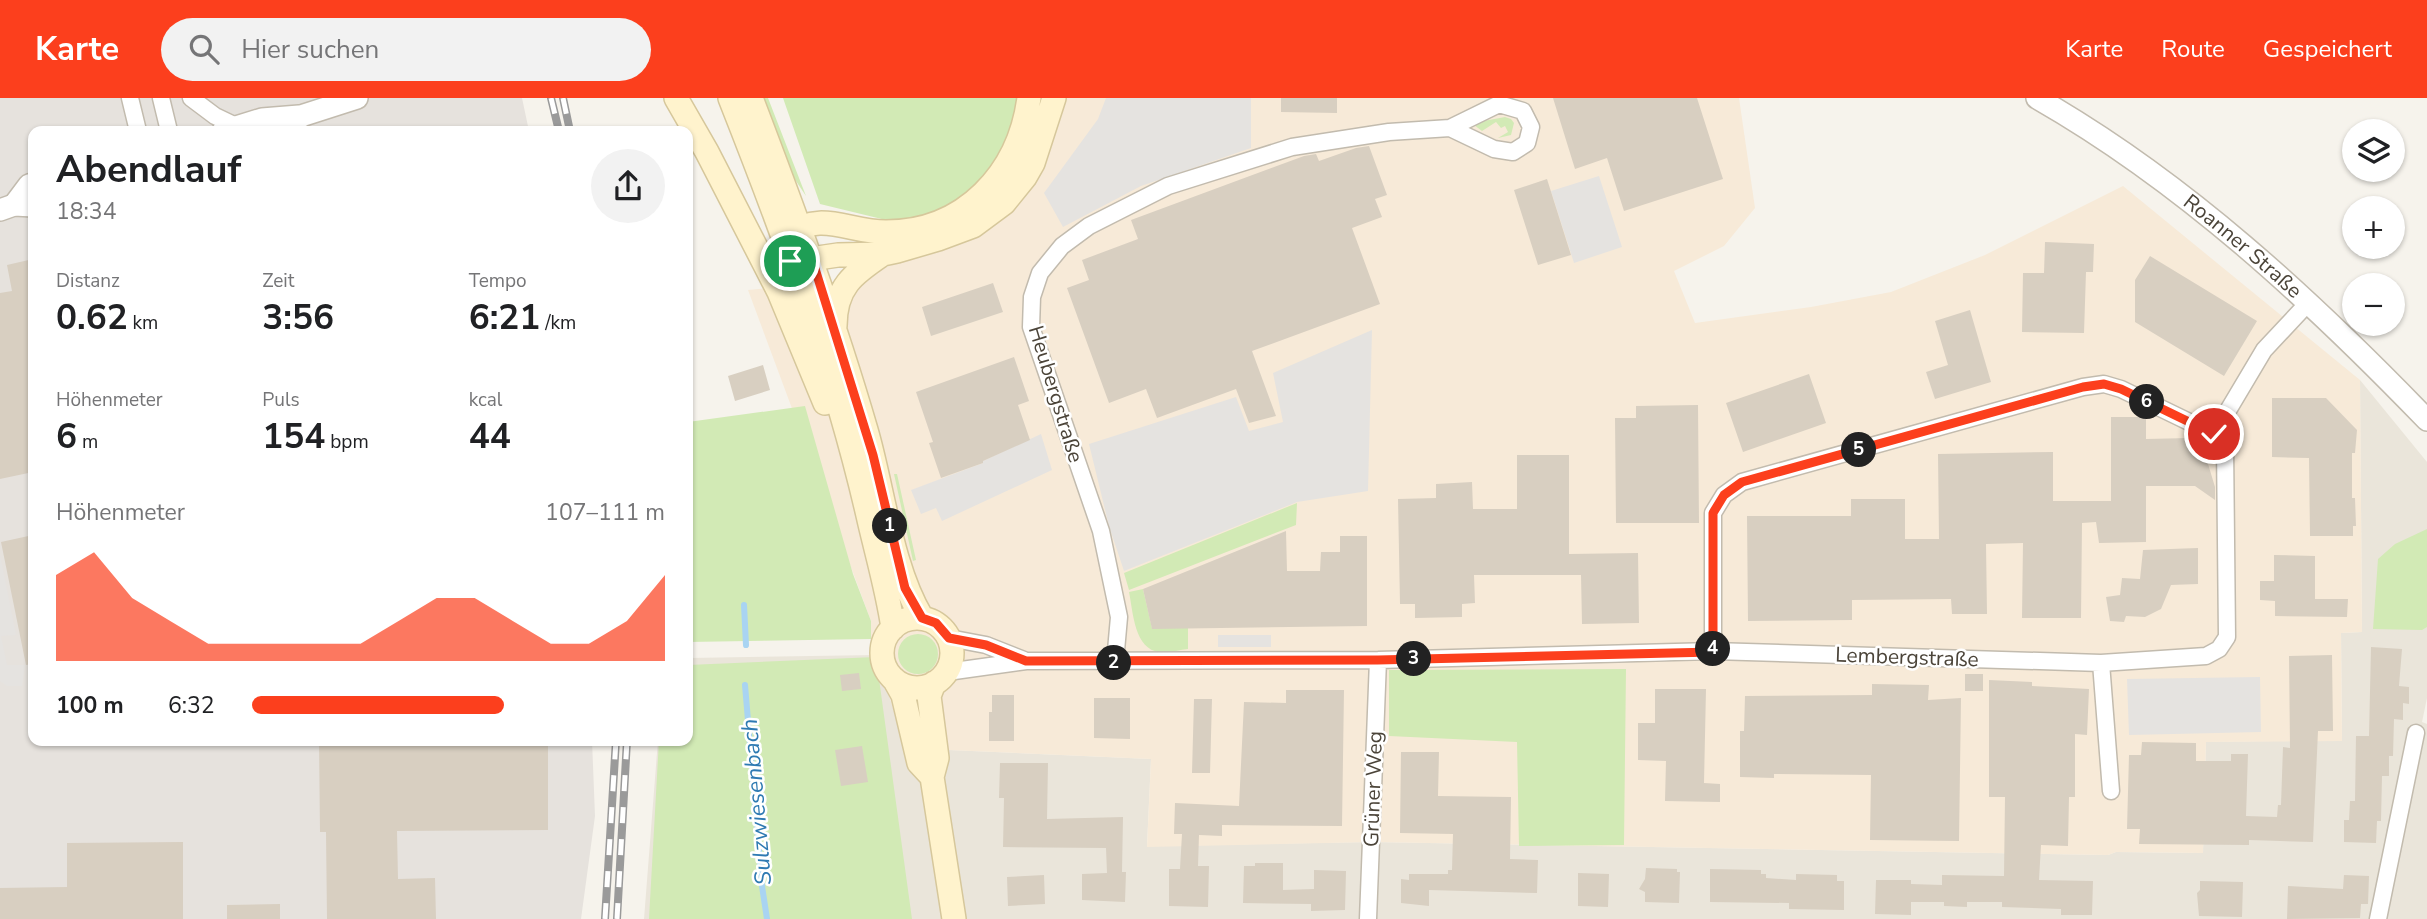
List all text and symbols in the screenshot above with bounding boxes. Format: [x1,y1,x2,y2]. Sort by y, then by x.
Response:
search box [161,18,651,81]
text: Karte [35,27,119,72]
icon: search [185,30,223,68]
text: Hier suchen [241,32,379,67]
text: Karte [2065,33,2123,65]
text: Route [2161,33,2225,65]
text: Gespeichert [2263,33,2392,65]
map controls [2342,119,2405,336]
button: layers [2342,119,2405,182]
text: Abendlauf [56,144,241,195]
button: share [591,149,665,223]
street label: Roanner Straße [2178,188,2308,305]
text: 18:34 [56,196,116,227]
button: + [2342,196,2405,259]
pin [760,231,820,291]
icon: arrive [771,242,809,280]
text: Distanz [56,268,120,294]
text: Zeit [262,268,294,294]
text: Tempo [469,268,527,294]
button: − [2342,273,2405,336]
text: 0.62 [56,294,128,341]
text: 3:56 [262,294,334,341]
text: 6:21 [469,294,540,341]
text: km [128,310,158,336]
text: /km [540,310,576,336]
street label: Heubergstraße [1022,322,1090,466]
pin: 6 [2130,384,2164,420]
text: Höhenmeter [56,387,163,413]
text: Puls [262,387,300,413]
text: kcal [469,387,502,413]
text: 6 [2141,388,2152,414]
pin [2184,404,2244,464]
text: 6 [56,413,77,460]
text: 154 [262,413,325,460]
text: 44 [469,413,511,460]
icon: check [2195,415,2233,453]
text: m [77,429,98,455]
text: bpm [325,429,369,455]
pin: 5 [1842,432,1876,468]
text: 5 [1853,436,1864,462]
text: Höhenmeter [56,497,185,528]
text: 107–111 m [545,497,665,528]
pin: 1 [872,508,908,544]
text: 1 [884,512,895,538]
pin: 4 [1696,632,1730,666]
text: 4 [1707,635,1718,661]
street label: Lembergstraße [1835,641,1979,673]
pin: 3 [1396,642,1432,676]
text: 3 [1408,645,1419,671]
pin: 2 [1096,646,1132,680]
text: 2 [1108,649,1119,675]
text: 100 m [56,690,124,721]
text: 6:32 [168,690,215,721]
water label: Sulzwiesenbach [734,717,779,886]
street label: Grüner Weg [1357,731,1389,847]

